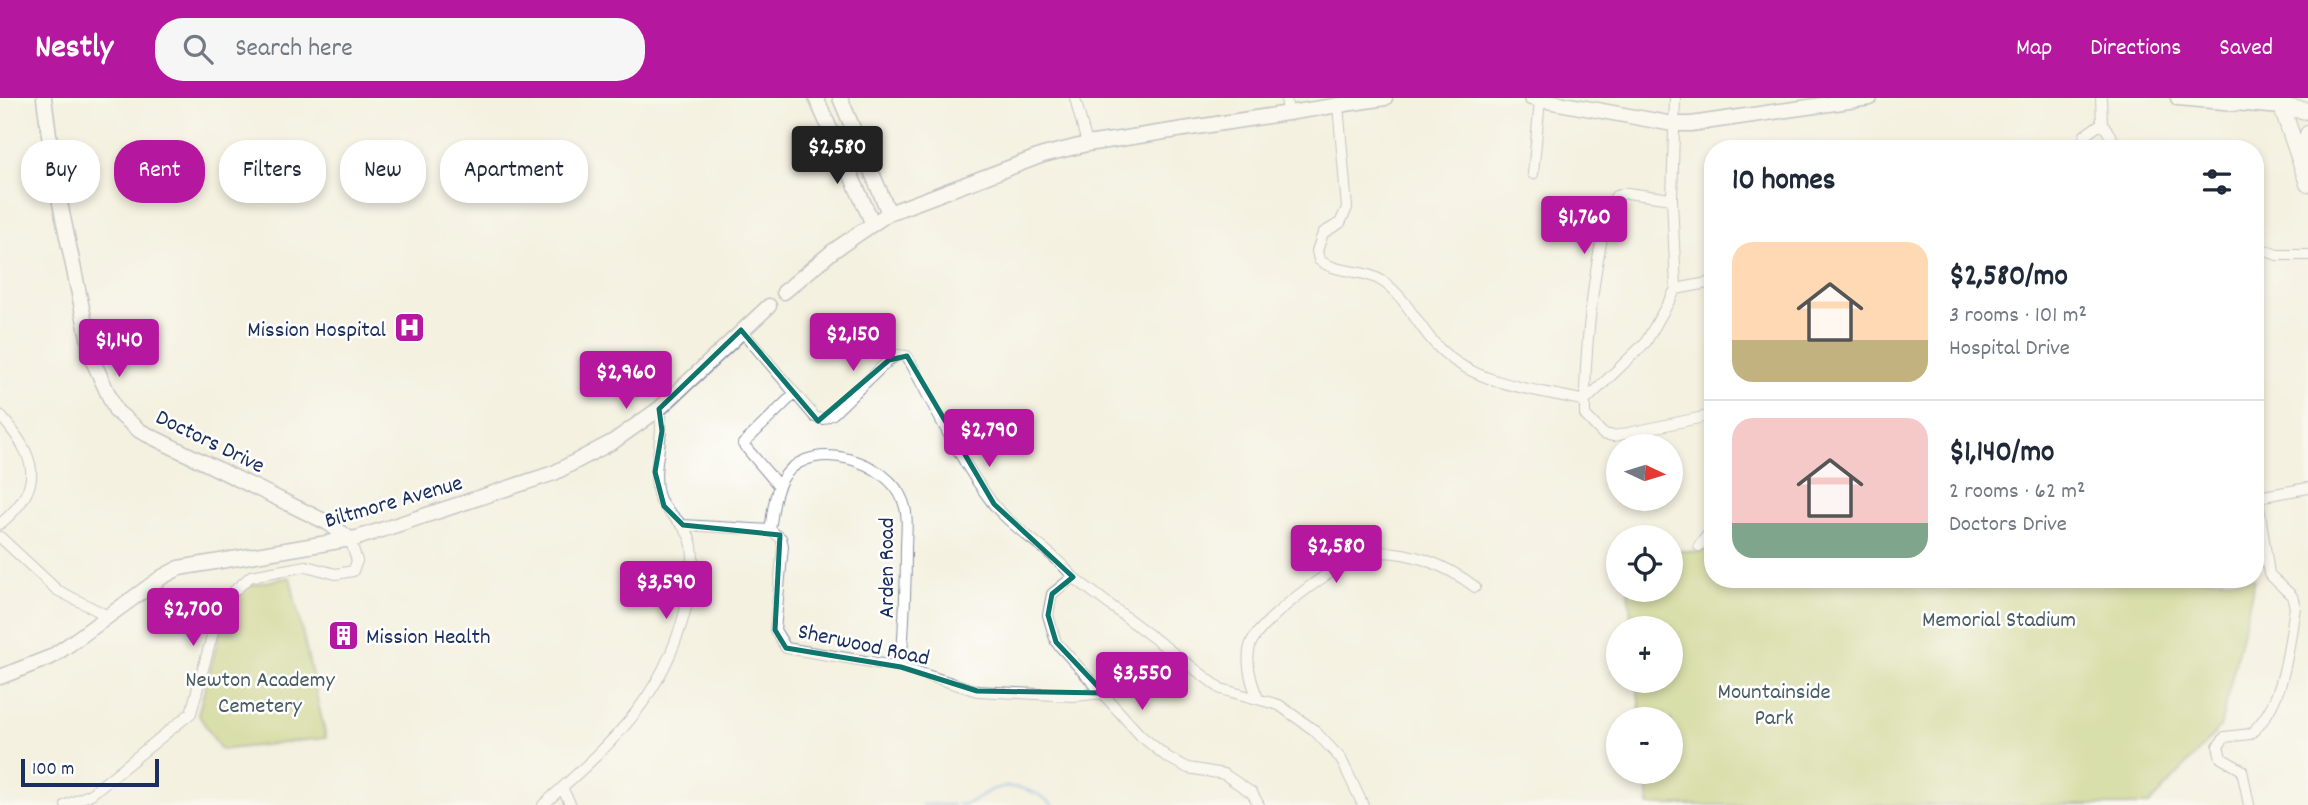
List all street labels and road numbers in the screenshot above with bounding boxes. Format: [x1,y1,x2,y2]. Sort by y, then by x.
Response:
street label: Doctors Drive [149,402,270,484]
street label: Biltmore Avenue [321,468,467,539]
street label: Arden Road [872,518,905,618]
street label: Sherwood Road [794,616,932,676]

